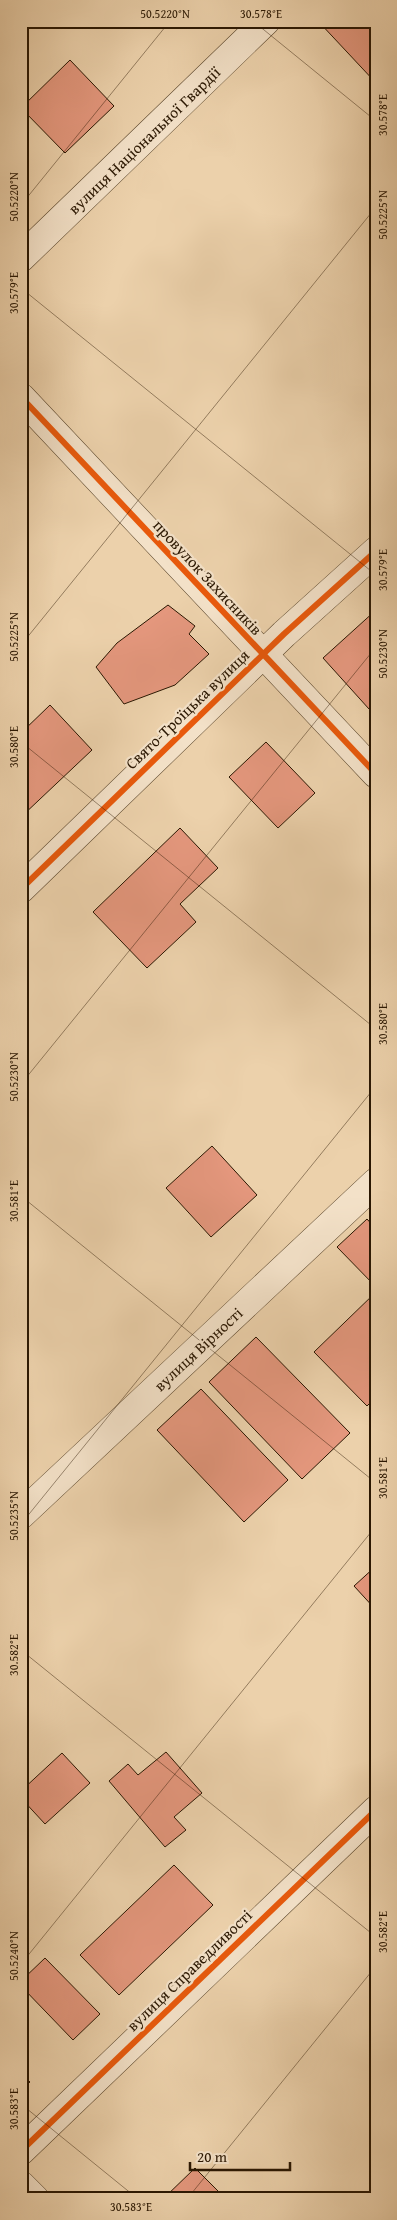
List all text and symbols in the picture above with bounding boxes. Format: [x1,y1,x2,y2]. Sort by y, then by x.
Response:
text: 50.5220°N [140,5,190,22]
text: 30.578°E [240,5,282,22]
street label: вулиця Національної Гвардії [62,60,226,219]
text: 30.578°E [374,94,391,136]
text: 50.5220°N [5,172,22,222]
text: 50.5225°N [374,190,391,240]
text: 30.579°E [5,272,22,314]
street label: провулок Захисників [148,514,268,640]
text: 30.579°E [374,549,391,591]
text: 50.5225°N [5,612,22,662]
text: 50.5230°N [374,629,391,679]
street label: Свято-Троїцька вулиця [120,643,254,775]
text: 30.580°E [5,726,22,768]
text: 30.580°E [374,1003,391,1045]
text: 50.5230°N [5,1052,22,1102]
text: 30.581°E [5,1180,22,1222]
street label: вулиця Вірності [148,1301,248,1397]
text: 30.581°E [374,1457,391,1499]
text: 50.5235°N [5,1491,22,1541]
text: 30.582°E [5,1634,22,1676]
street label: вулиця Справедливості [121,1903,258,2036]
text: 30.582°E [374,1911,391,1953]
text: 50.5240°N [5,1931,22,1981]
text: 30.583°E [5,2088,22,2130]
scale bar [190,2140,290,2172]
text: 20 m [197,2146,228,2167]
text: 30.583°E [110,2198,152,2215]

